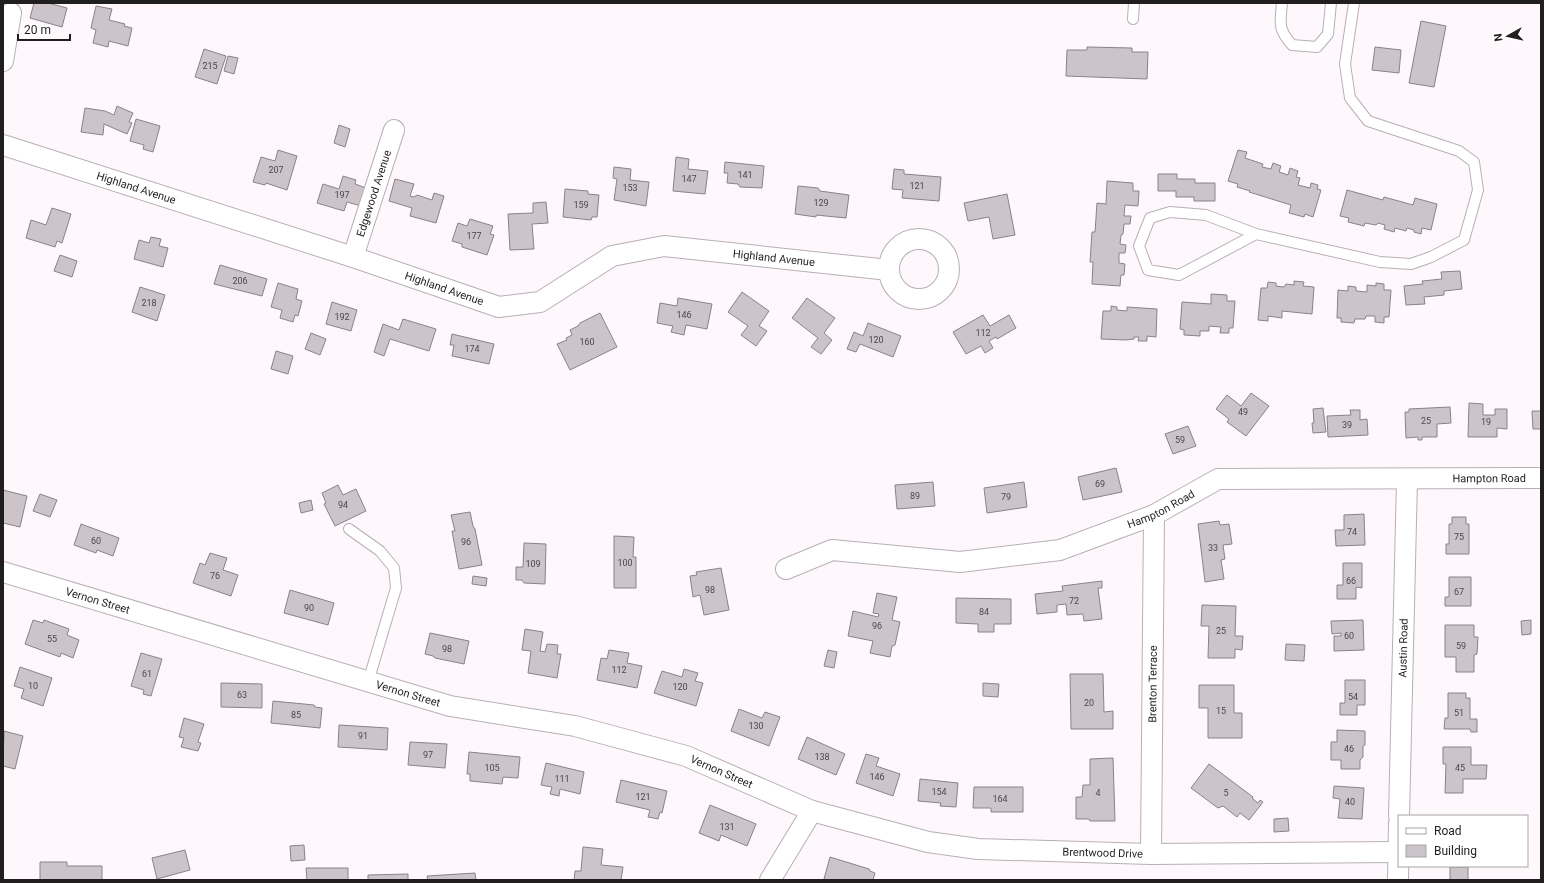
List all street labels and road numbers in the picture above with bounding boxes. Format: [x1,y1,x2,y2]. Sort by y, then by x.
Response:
street label: Edgewood Avenue [354,148,394,238]
street label: Highland Avenue [95,169,178,206]
street label: Highland Avenue [732,247,816,269]
street label: Highland Avenue [403,269,486,308]
street label: Hampton Road [1452,472,1526,485]
street label: Hampton Road [1125,487,1197,531]
street label: Vernon Street [64,585,132,616]
street label: Austin Road [1396,618,1410,678]
street label: Brenton Terrace [1146,645,1159,723]
street label: Vernon Street [374,678,442,709]
street label: Vernon Street [688,752,755,791]
street label: Brentwood Drive [1062,845,1143,860]

